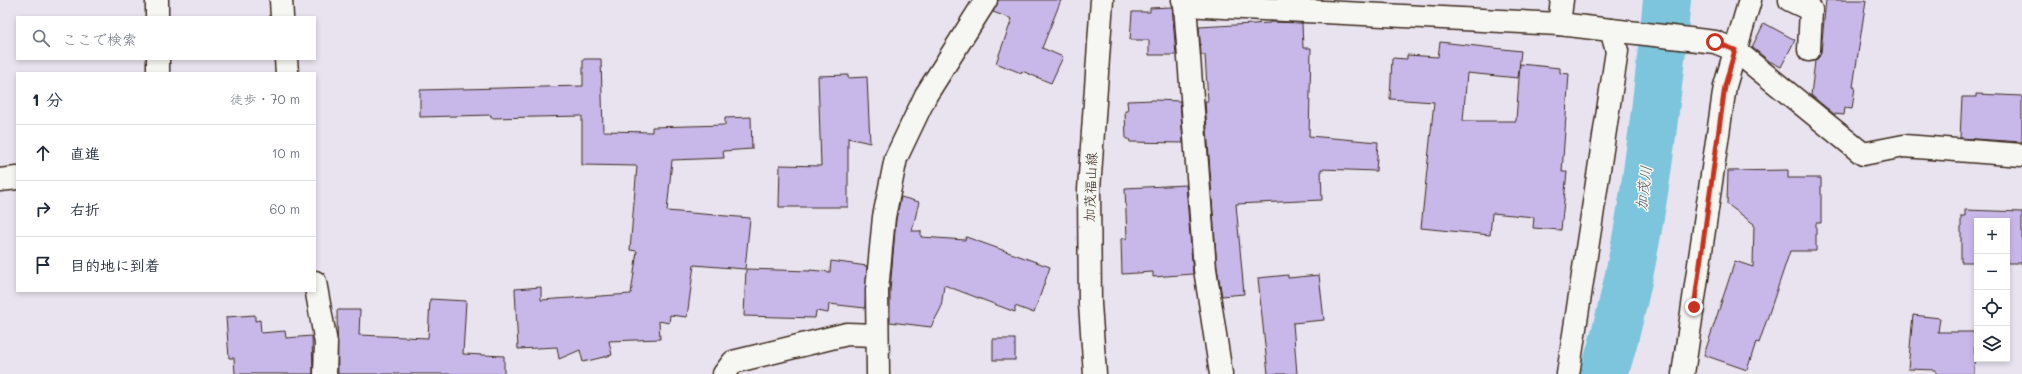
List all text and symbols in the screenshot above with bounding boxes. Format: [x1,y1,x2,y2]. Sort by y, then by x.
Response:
search box [16,16,316,60]
icon: search [30,27,52,49]
text: ここで検索 [62,29,137,49]
route start [1706,33,1724,51]
text: 1 分 [32,88,63,110]
text: 徒歩 · 70 m [230,90,300,107]
icon: ahead [32,142,54,164]
text: 直進 [70,143,100,163]
text: 10 m [272,144,300,161]
street label: 加茂福山線 [1079,152,1101,222]
water label: 加茂川 [1630,164,1656,212]
icon: right [32,198,54,220]
text: 右折 [70,199,100,219]
text: 60 m [270,200,300,217]
map controls [1974,218,2010,362]
button: + [1974,218,2010,254]
icon: arrive [32,254,54,276]
button: − [1974,254,2010,290]
text: 目的地に到着 [70,255,160,275]
button: locate [1974,290,2010,326]
route end [1685,298,1703,316]
button: layers [1974,326,2010,362]

